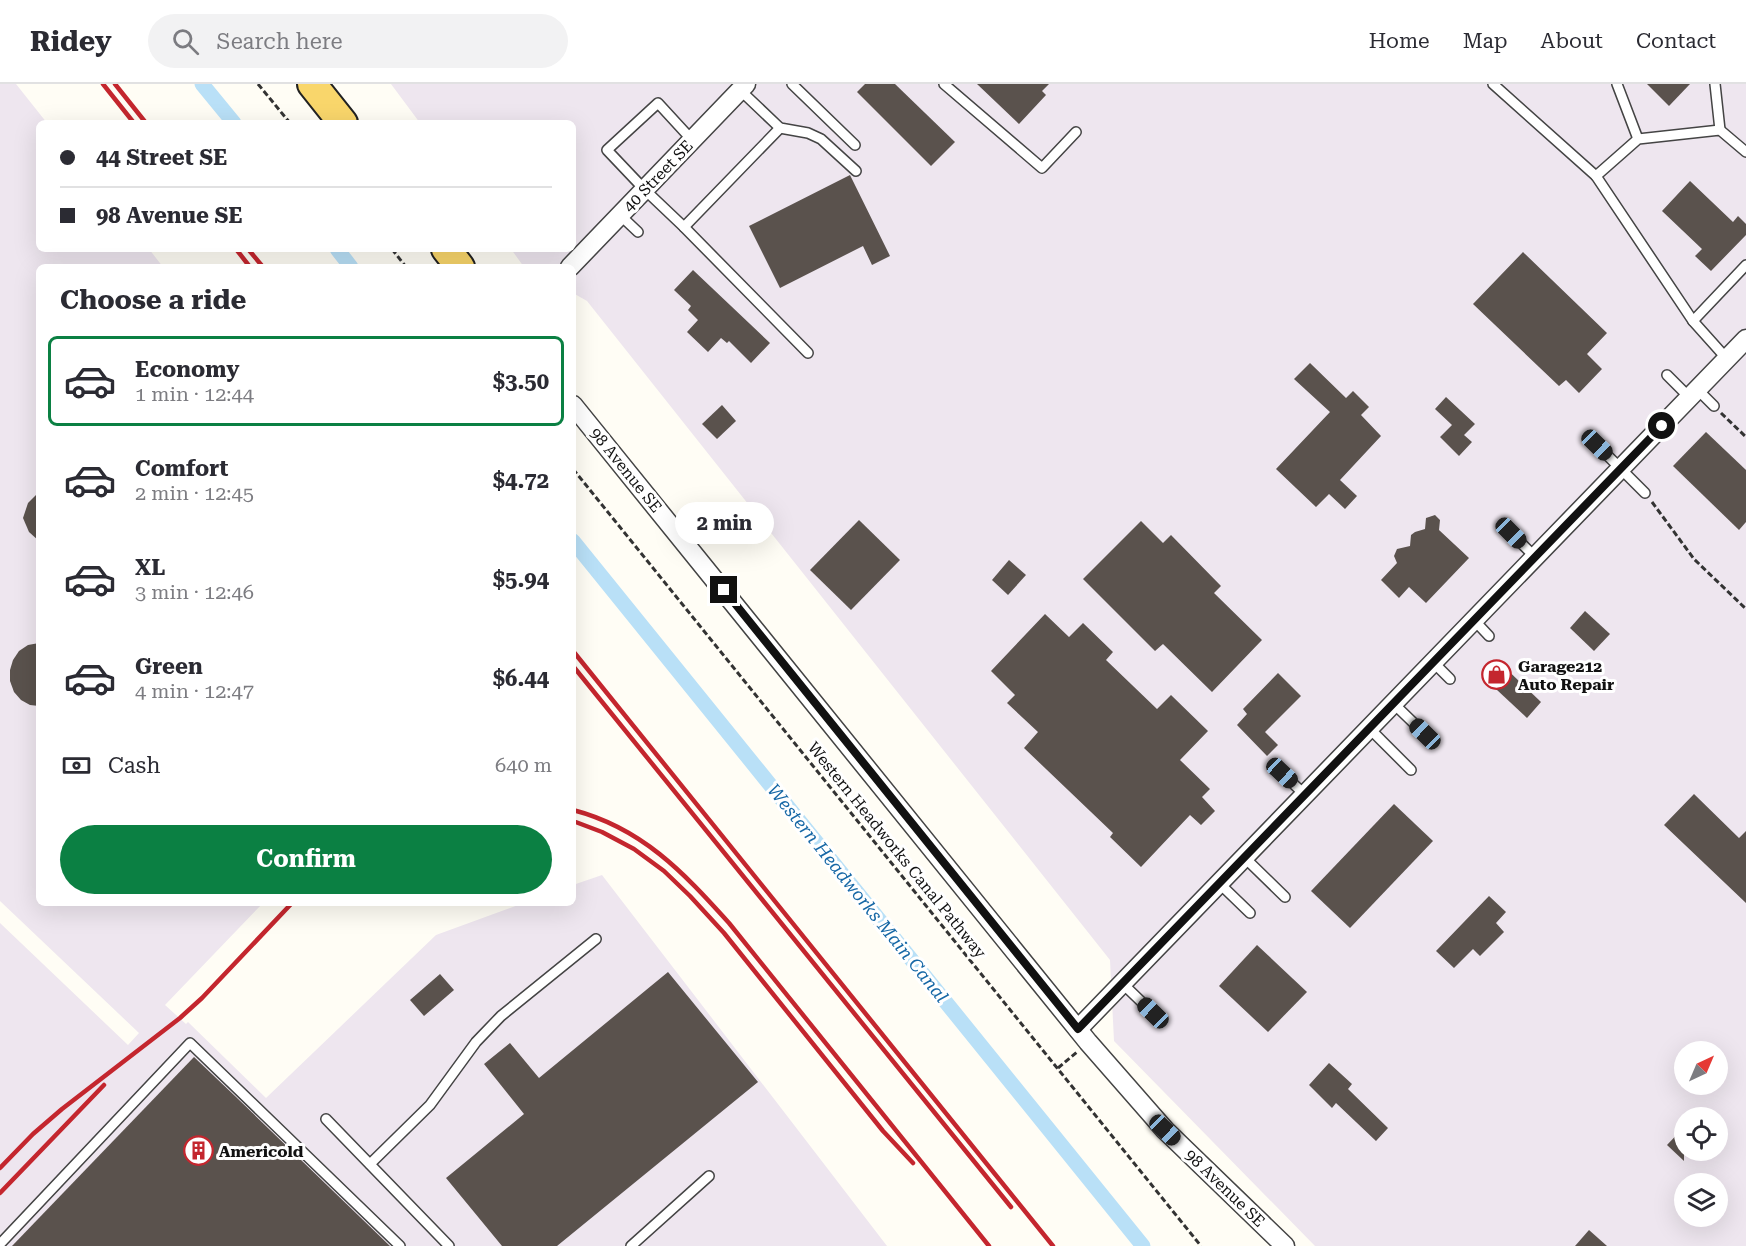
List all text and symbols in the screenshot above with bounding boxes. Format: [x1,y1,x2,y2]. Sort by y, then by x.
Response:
search box [148,14,568,68]
text: Ridey [30,25,112,58]
icon: search [169,25,202,58]
text: Search here [217,29,343,54]
text: Home [1369,29,1430,53]
text: Map [1463,29,1508,53]
text: About [1541,29,1603,53]
text: Contact [1636,29,1716,53]
street label: 40 Street SE [619,136,697,216]
text: 44 Street SE [96,145,227,170]
text: 98 Avenue SE [96,203,243,228]
text: Choose a ride [60,284,246,316]
icon: car [63,354,117,408]
text: Economy [135,357,239,382]
text: $3.50 [493,369,549,394]
text: 1 min · 12:44 [135,382,254,406]
route start [1648,412,1675,439]
street label: 98 Avenue SE [586,424,666,516]
car [1578,426,1616,464]
icon: car [63,453,117,507]
text: Comfort [135,456,228,481]
text: $4.72 [493,468,549,493]
text: 2 min · 12:45 [135,481,254,505]
callout: 2 min [674,503,774,545]
text: 2 min [697,511,752,535]
car [1492,514,1530,552]
icon: car [63,552,117,606]
text: XL [135,555,165,580]
text: $5.94 [493,567,549,592]
route end [710,576,737,603]
text: 3 min · 12:46 [135,580,254,604]
icon: car [63,651,117,705]
text: Green [135,654,203,679]
place label: Garage212 Auto Repair [1518,657,1614,694]
shop icon: Garage212 Auto Repair [1481,659,1513,691]
text: $6.44 [493,666,549,691]
text: 4 min · 12:47 [135,679,254,703]
car [1406,715,1444,753]
street label: Western Headworks Canal Pathway [804,738,990,962]
icon: cash [60,749,93,782]
text: Cash [108,753,160,778]
text: 640 m [495,753,552,777]
car [1263,754,1301,792]
water label: Western Headworks Main Canal [763,780,953,1006]
button: Confirm [60,825,552,894]
car [1134,994,1172,1032]
north arrow [1674,1041,1728,1095]
map controls [1674,1041,1728,1227]
button: locate [1674,1107,1728,1161]
car [1146,1111,1184,1149]
building icon: Americold [182,1135,214,1167]
place label: Americold [219,1142,304,1161]
street label: 98 Avenue SE [1181,1145,1269,1231]
button: layers [1674,1173,1728,1227]

